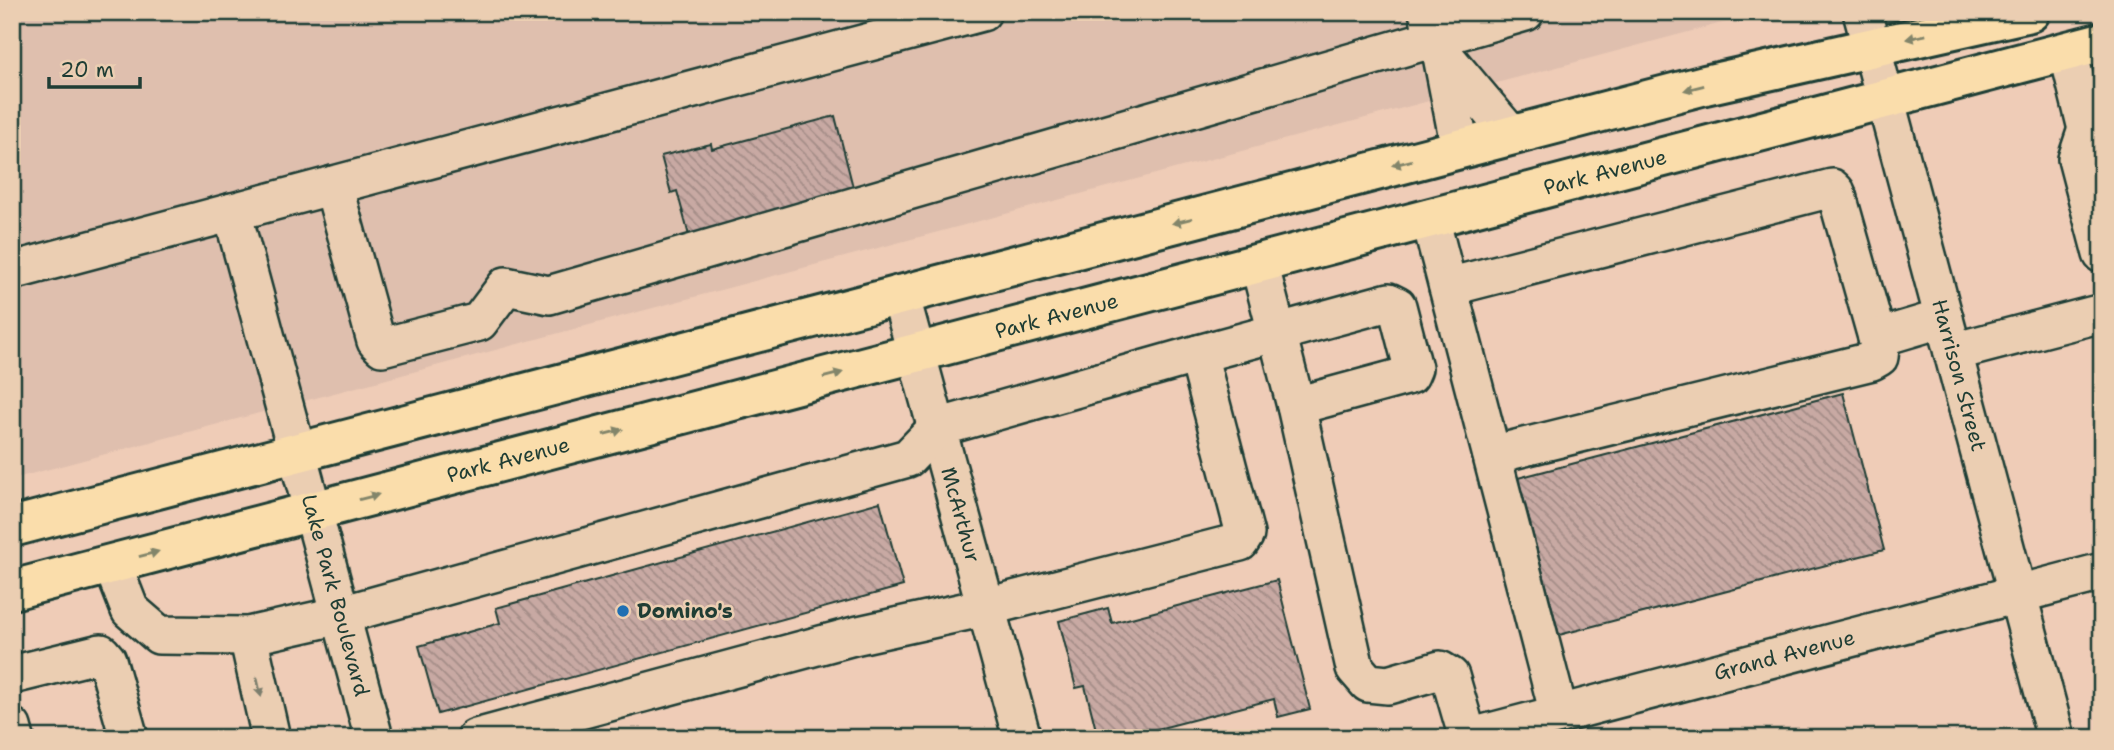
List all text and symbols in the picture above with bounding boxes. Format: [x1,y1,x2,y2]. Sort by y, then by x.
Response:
one-way arrow [1905,31,1927,42]
scale bar [49,46,140,90]
text: 20 m [60,56,114,84]
one-way arrow [1683,83,1705,94]
street label: Park Avenue [1540,143,1670,202]
one-way arrow [1391,158,1413,169]
one-way arrow [1171,216,1193,227]
street label: Park Avenue [992,287,1121,346]
street label: Harrison Street [1925,296,1993,454]
one-way arrow [822,369,844,380]
one-way arrow [603,427,624,437]
street label: Park Avenue [444,430,573,489]
street label: McArthur [934,464,987,566]
street label: Lake Park Boulevard [295,491,376,699]
one-way arrow [359,491,380,501]
one-way arrow [139,549,160,559]
place label: Domino's [637,597,733,625]
marker: Domino's [615,603,631,619]
street label: Grand Avenue [1711,623,1858,687]
one-way arrow [254,676,265,698]

